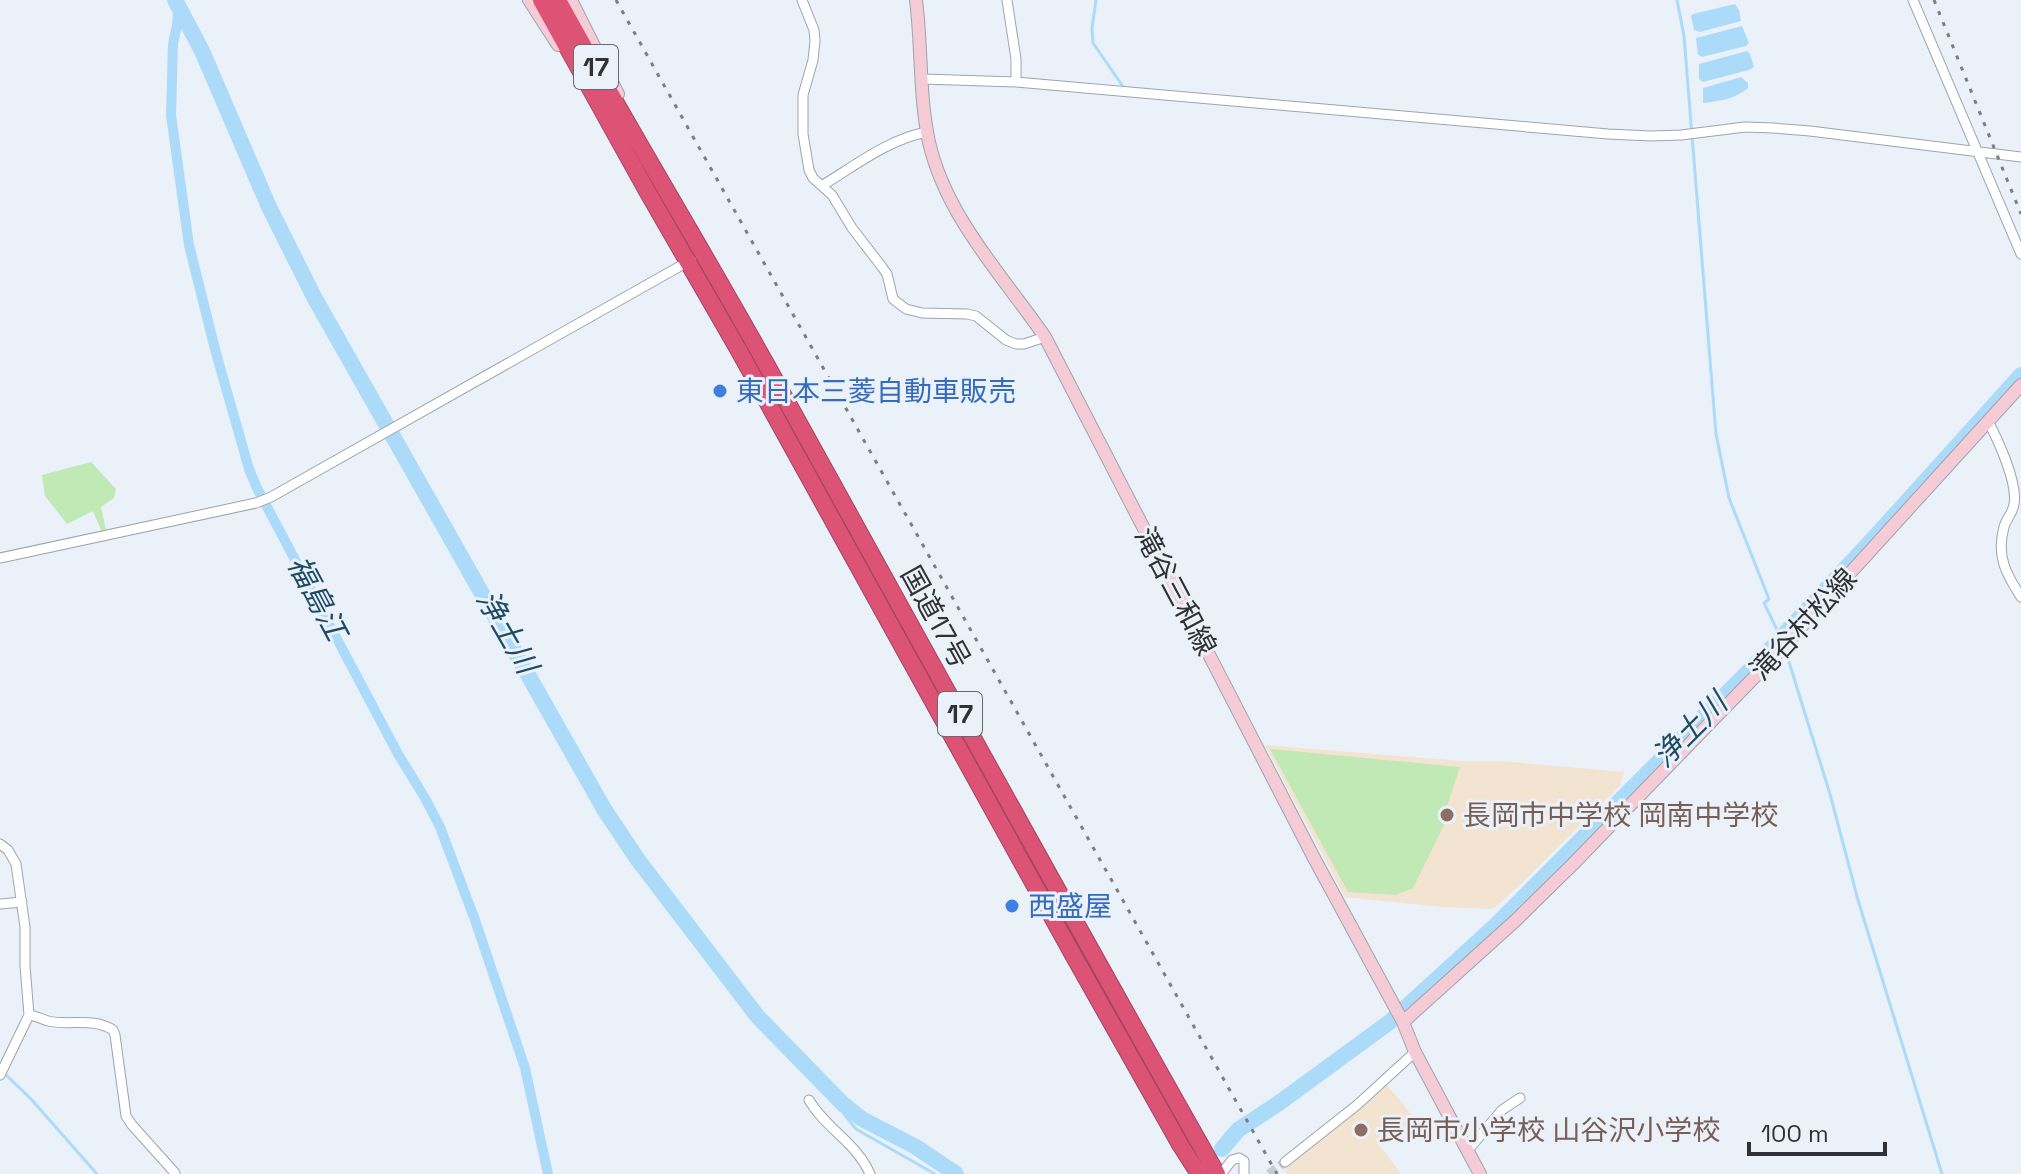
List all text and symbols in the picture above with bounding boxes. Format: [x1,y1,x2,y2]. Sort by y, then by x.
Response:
road number: 17 [574,45,618,89]
place label: 東日本三菱自動車販売 [736,373,1016,409]
marker: 東日本三菱自動車販売 [711,382,729,400]
street label: 滝谷三和線 [1127,521,1225,661]
water label: 福島江 [279,549,357,649]
street label: 国道17号 [893,560,979,674]
street label: 滝谷村松線 [1742,561,1864,687]
water label: 浄土川 [468,583,548,683]
water label: 浄土川 [1644,682,1737,775]
road number: 17 [938,692,982,736]
place label: 長岡市中学校 岡南中学校 [1463,797,1778,833]
marker: 長岡市中学校 岡南中学校 [1438,806,1456,824]
place label: 西盛屋 [1028,888,1112,924]
marker: 西盛屋 [1003,897,1021,915]
scale bar [1749,1106,1885,1156]
place label: 長岡市小学校 山谷沢小学校 [1377,1112,1720,1148]
text: 100 m [1761,1118,1829,1149]
marker: 長岡市小学校 山谷沢小学校 [1352,1121,1370,1139]

